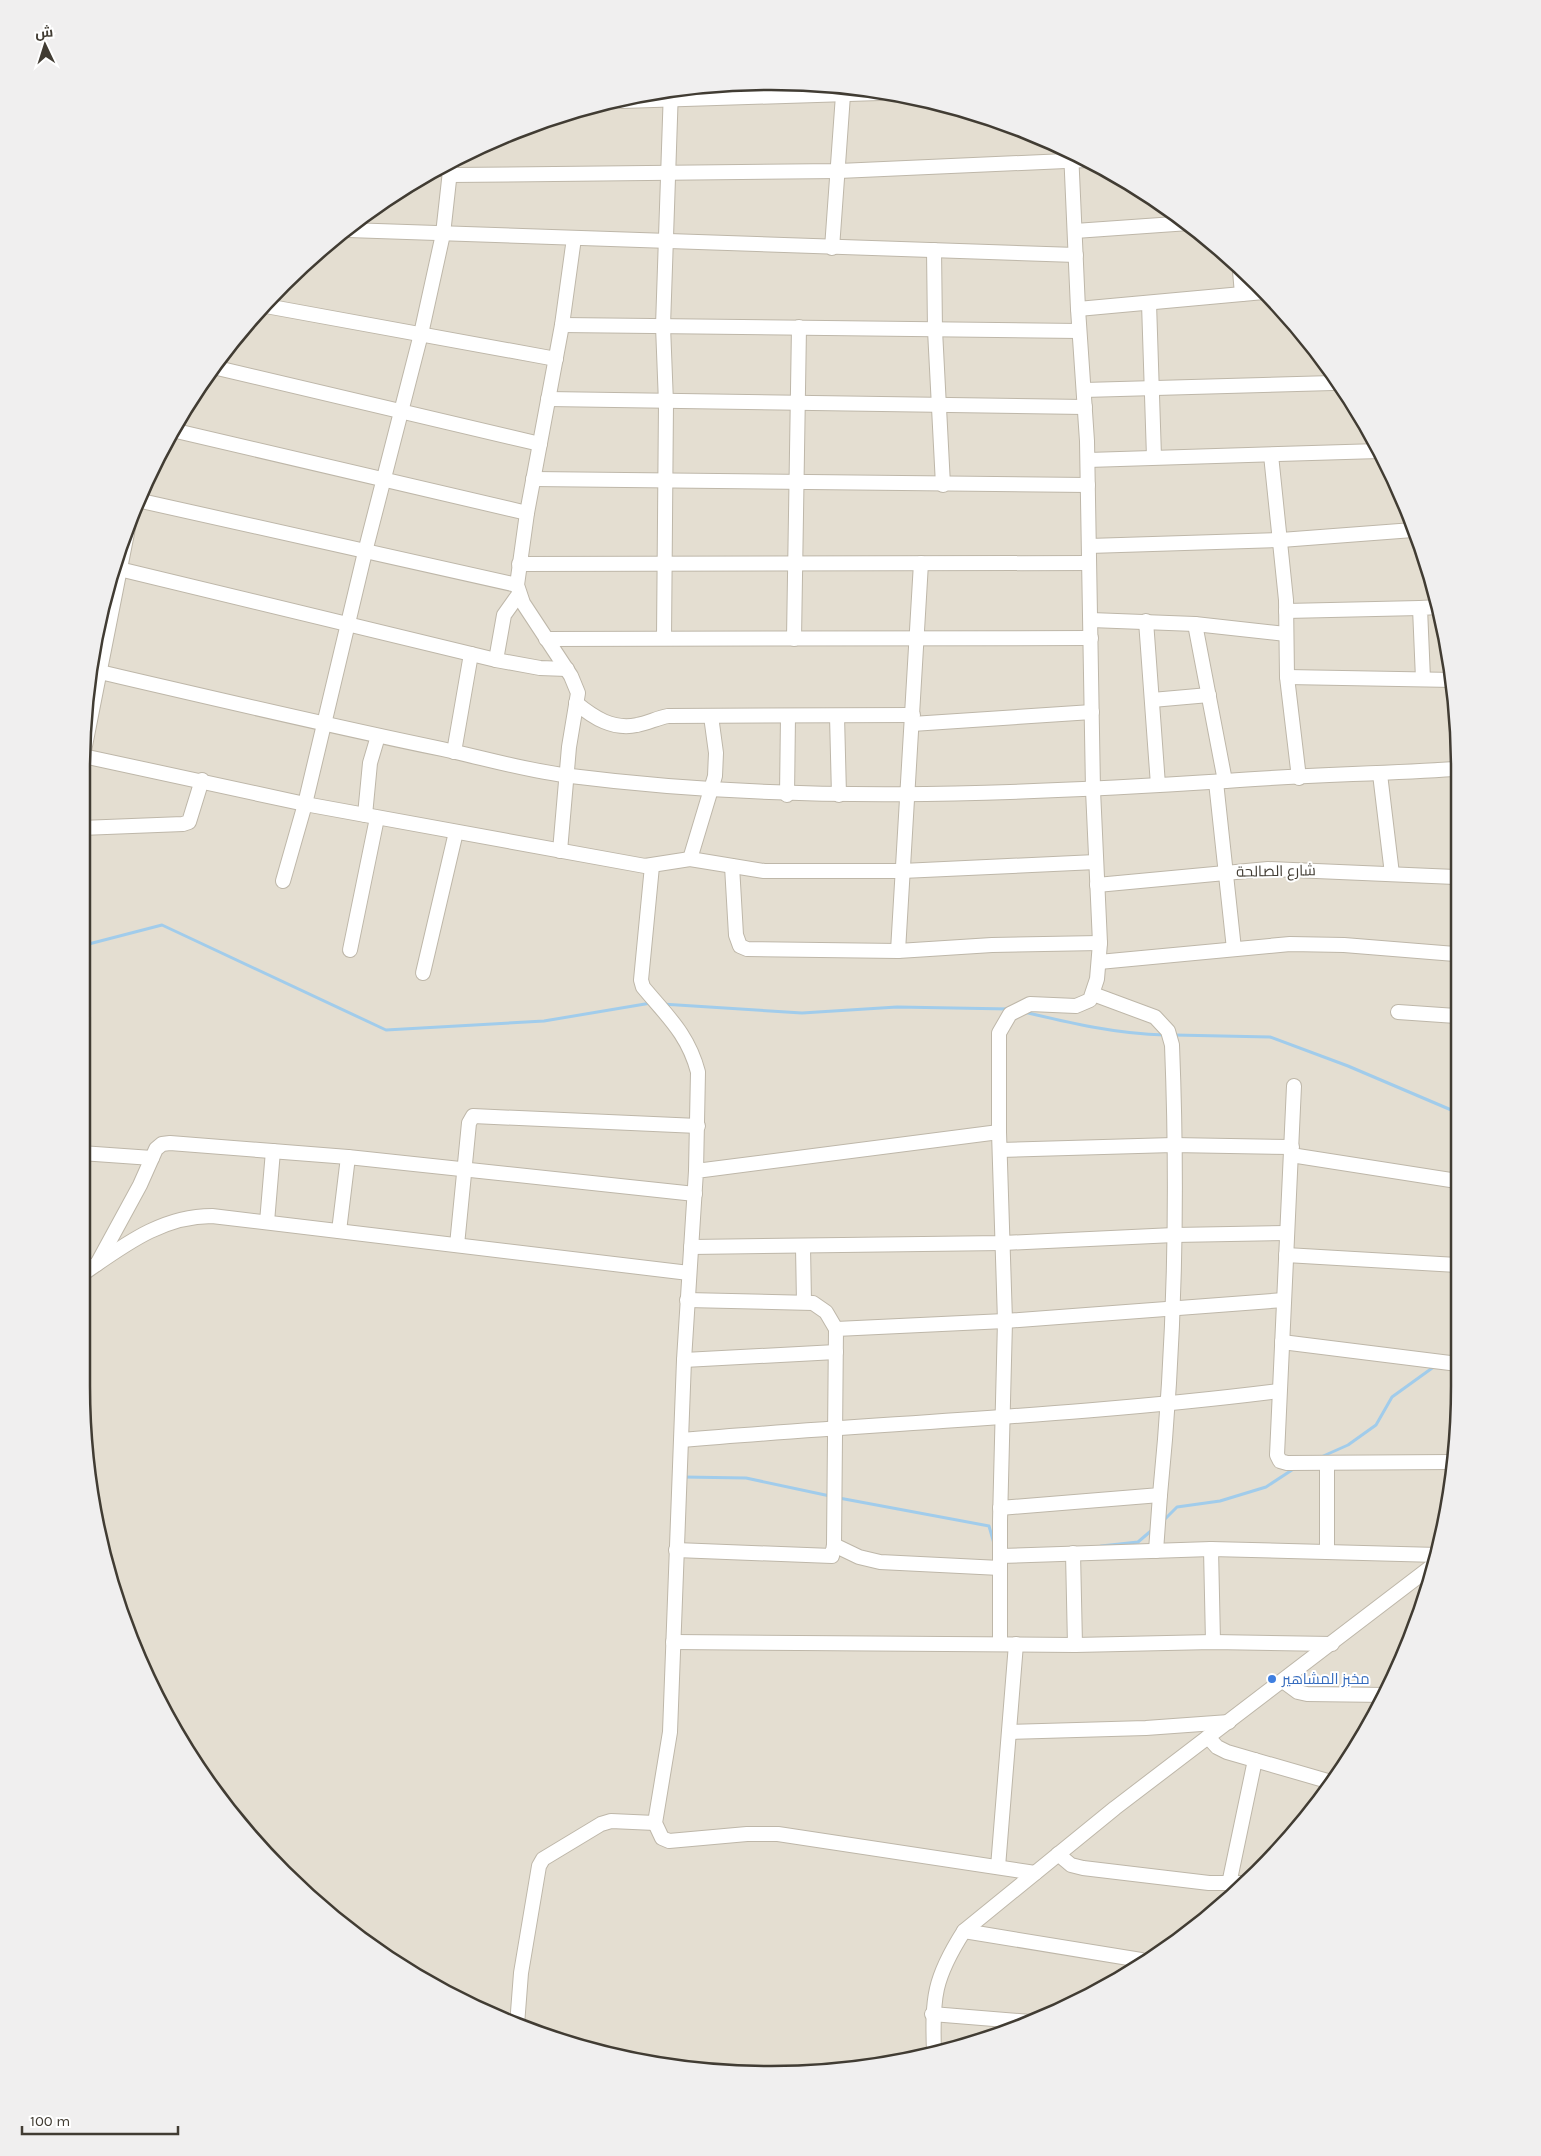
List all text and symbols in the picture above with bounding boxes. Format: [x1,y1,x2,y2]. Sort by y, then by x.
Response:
north arrow [20,20,70,70]
text: ش [35,23,54,42]
street label: شارع الصالحة [1236,861,1316,883]
place label: مخبز المشاهير [1281,1670,1370,1688]
marker: مخبز المشاهير [1266,1673,1278,1685]
scale bar [22,2104,179,2136]
text: 100 m [30,2112,70,2130]

